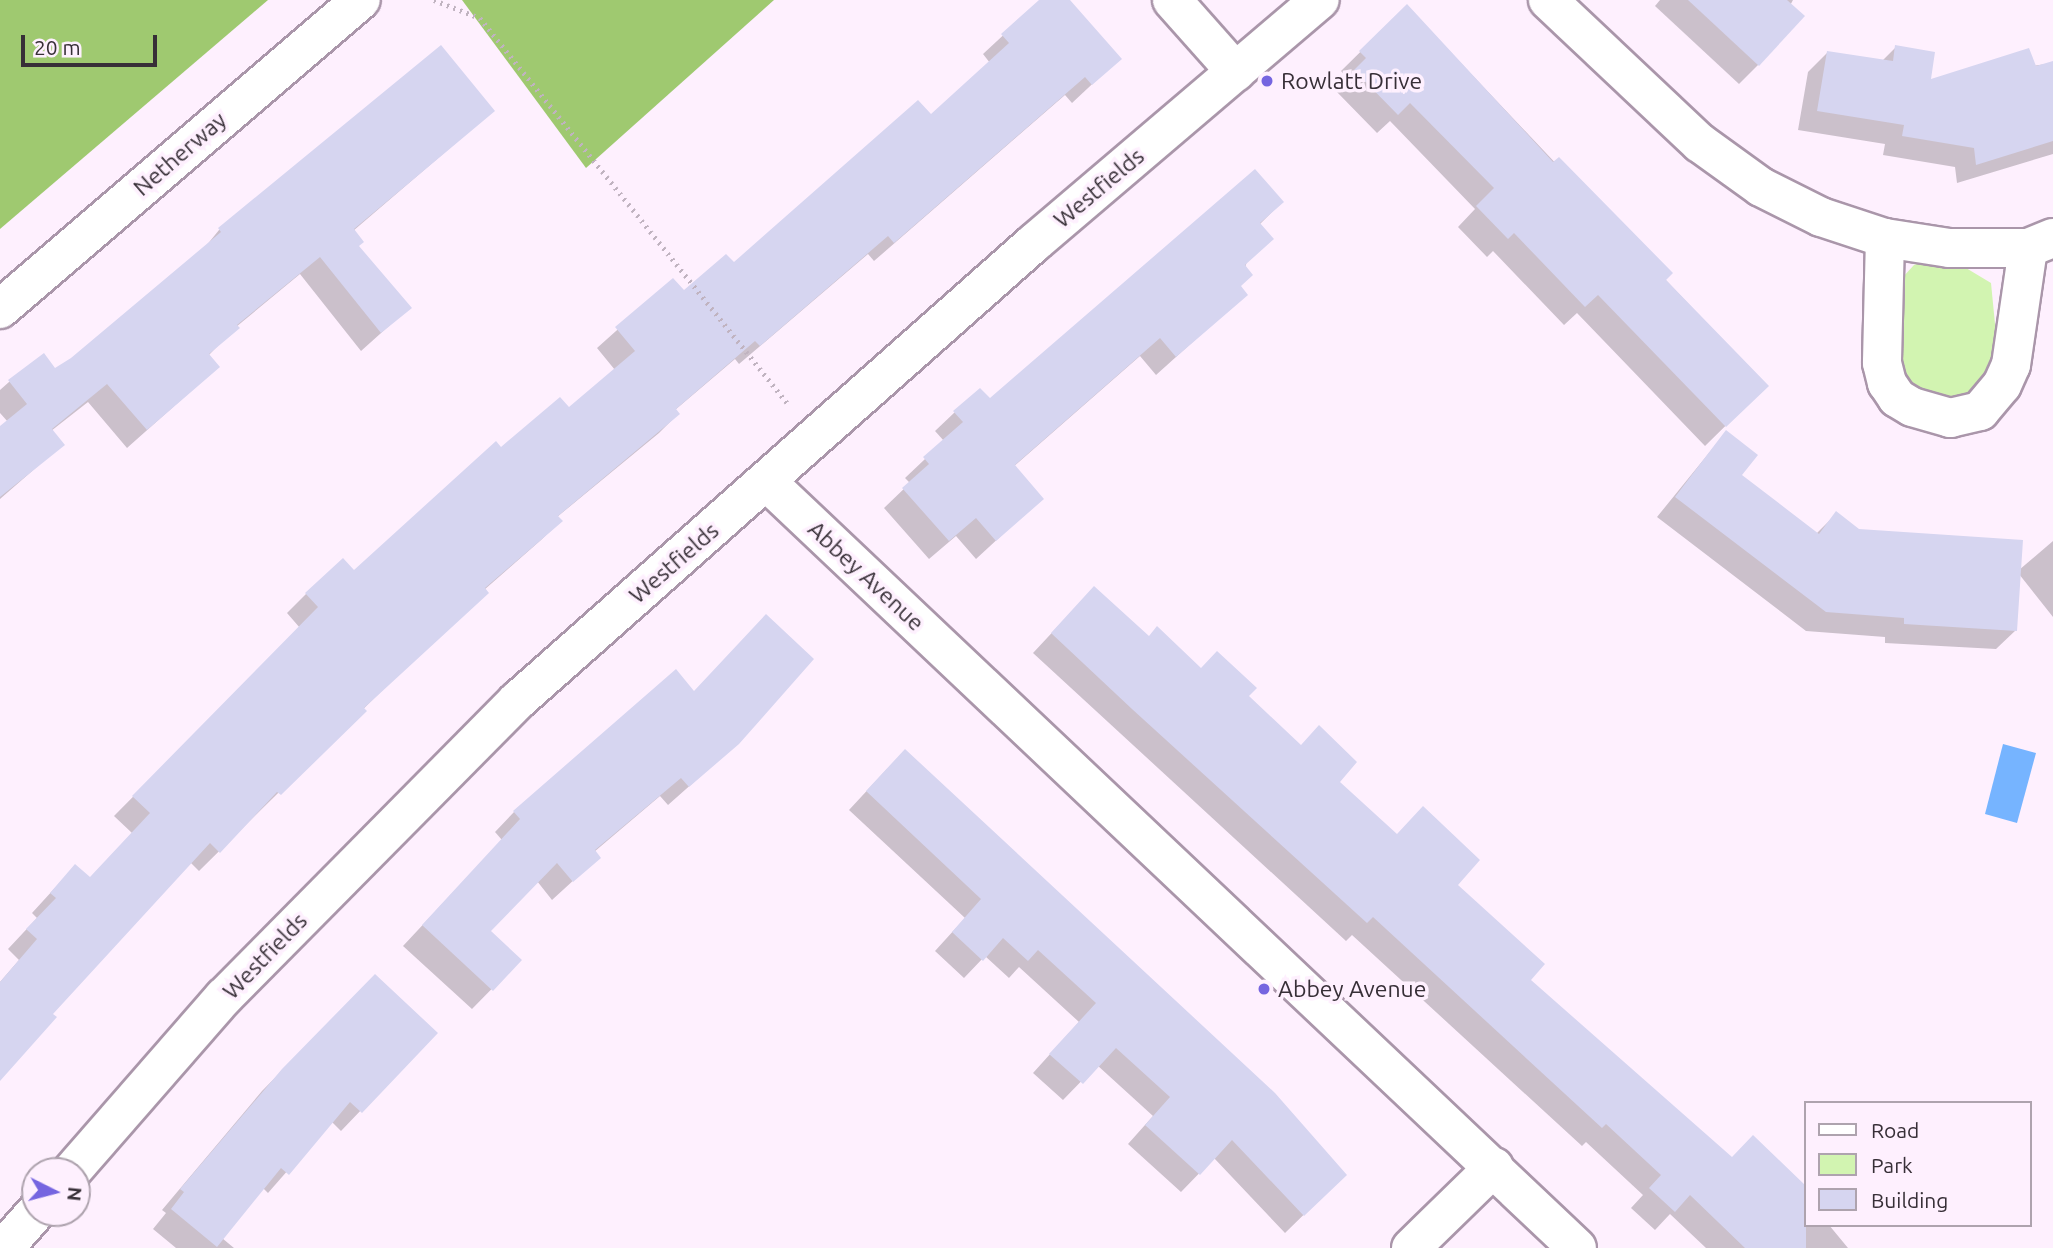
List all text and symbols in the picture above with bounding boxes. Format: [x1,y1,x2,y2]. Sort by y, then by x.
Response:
scale bar [24,21,161,65]
text: 20 m [34,35,81,59]
place label: Rowlatt Drive [1281,67,1422,95]
marker: Rowlatt Drive [1259,73,1275,89]
street label: Netherway [128,106,232,202]
street label: Westfields [1048,142,1150,234]
street label: Abbey Avenue [802,515,930,637]
street label: Westfields [624,517,724,609]
street label: Westfields [217,907,313,1005]
place label: Abbey Avenue [1278,975,1426,1003]
marker: Abbey Avenue [1256,981,1272,997]
legend [1804,1101,2032,1227]
text: Road [1871,1118,1919,1142]
text: Park [1871,1153,1913,1177]
north arrow [21,1157,91,1227]
text: N [63,1186,87,1202]
text: Building [1871,1188,1948,1212]

